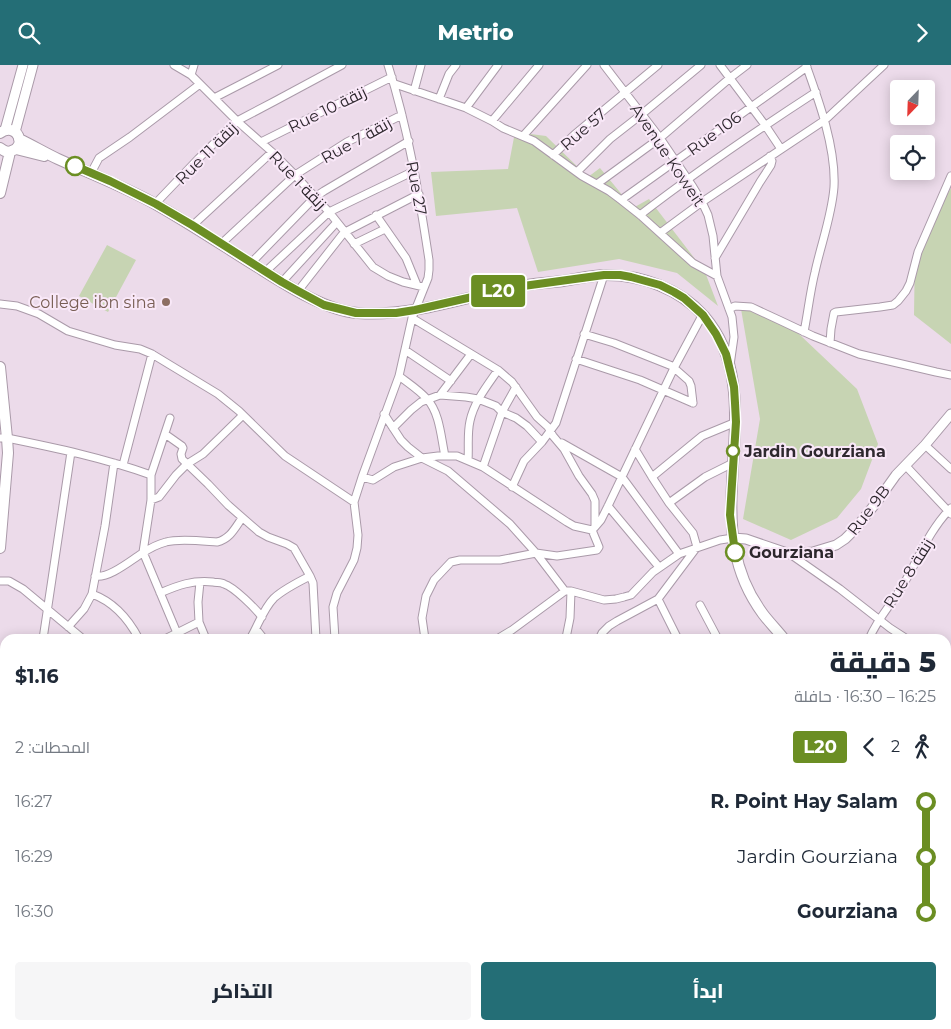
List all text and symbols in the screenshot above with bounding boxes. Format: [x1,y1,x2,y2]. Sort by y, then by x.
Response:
icon: search [15,19,43,47]
text: Metrio [437,19,514,46]
icon: forward [908,19,936,47]
north arrow [890,80,935,125]
map controls [890,80,935,180]
street label: Rue 10 زنقة [285,82,369,137]
street label: Avenue Koweit [626,100,709,211]
street label: Rue 57 [557,104,610,154]
street label: Rue 106 [684,107,745,159]
street label: Rue 7 زنقة [318,113,395,168]
street label: Rue 11 زنقة [171,118,241,188]
button: locate [890,135,935,180]
street label: Rue 1 زنقة [265,147,330,214]
unlabelled marker [65,156,85,176]
street label: Rue 27 [402,160,431,217]
line badge: L20 [469,275,527,307]
text: L20 [481,280,515,302]
place label: College ibn sina [29,293,156,312]
marker: College ibn sina [160,296,172,308]
place label: Jardin Gourziana [743,442,886,461]
marker: Jardin Gourziana [726,444,740,458]
street label: Rue 9B [843,482,894,539]
street label: Rue 8 زنقة [880,535,937,612]
marker: Gourziana [725,542,745,562]
place label: Gourziana [749,543,834,562]
text: 5 دقيقة [830,645,936,679]
text: $1.16 [15,665,59,688]
text: 16:25 – 16:30 · حافلة [794,687,936,706]
icon: back [855,733,883,761]
icon: walk [908,733,936,761]
text: L20 [803,736,837,758]
text: 2 [891,737,900,756]
text: المحطات: 2 [15,738,90,757]
text: R. Point Hay Salam [710,790,898,813]
text: 16:27 [15,792,52,811]
text: Jardin Gourziana [737,845,898,868]
text: 16:29 [15,847,53,866]
text: Gourziana [797,900,898,923]
text: 16:30 [15,902,54,921]
button: التذاكر [15,962,471,1020]
button: ابدأ [481,962,936,1020]

